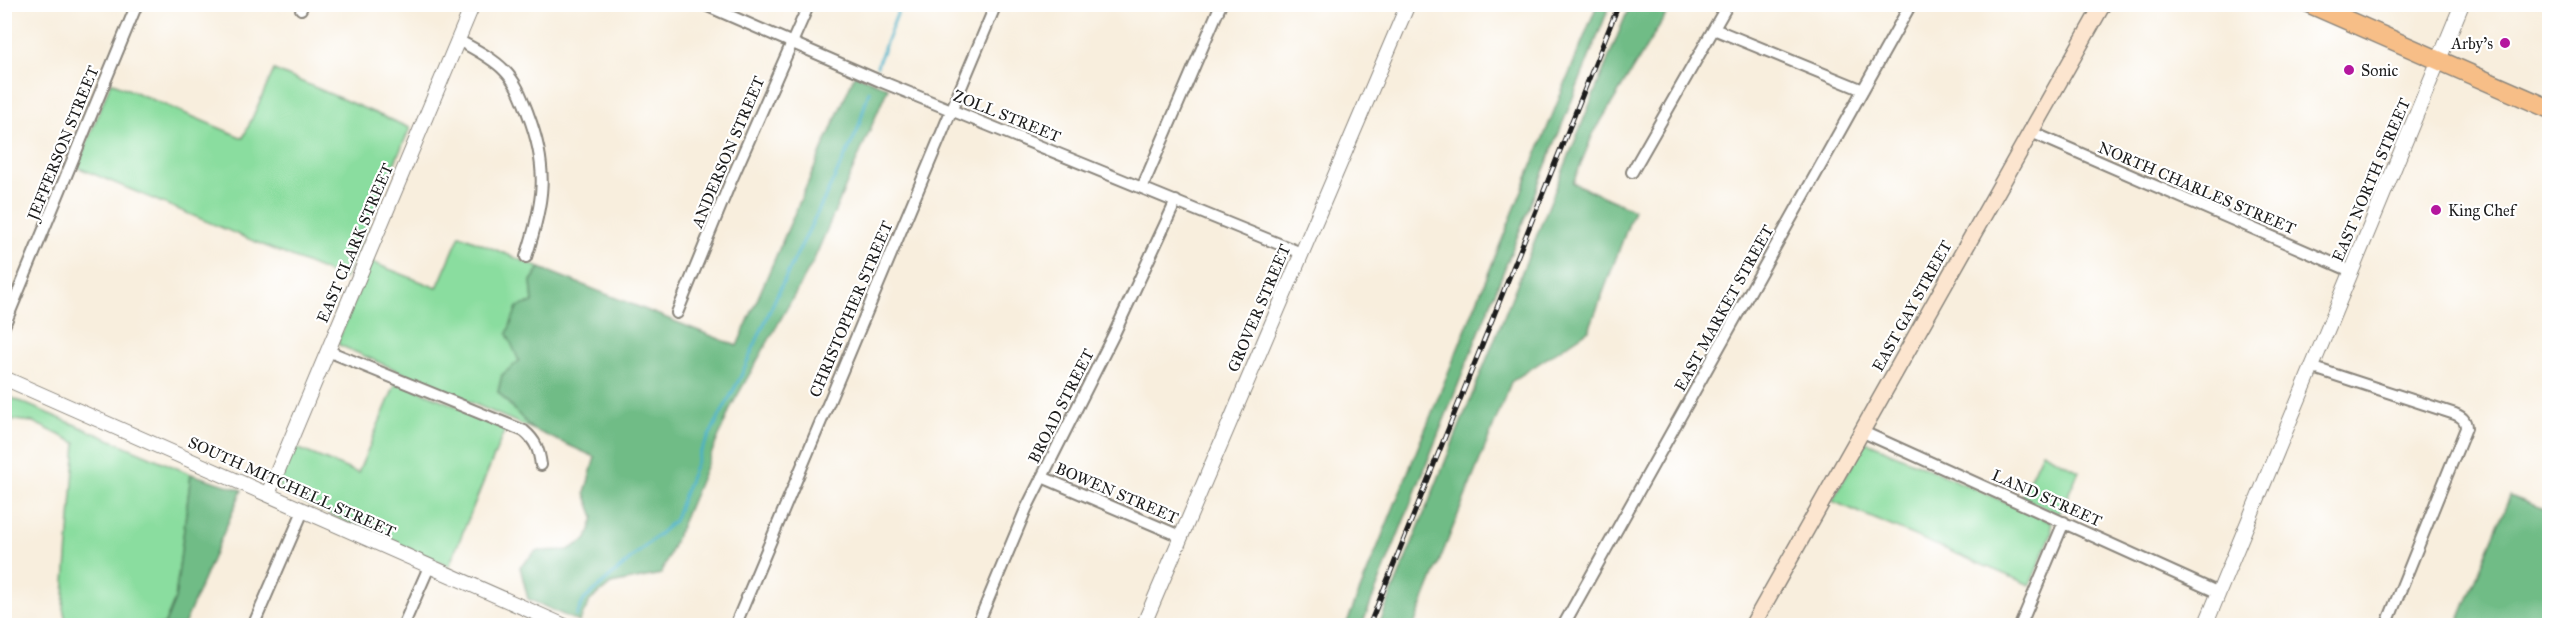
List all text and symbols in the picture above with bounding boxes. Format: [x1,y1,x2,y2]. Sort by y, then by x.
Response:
place label: Arby's [2450,34,2493,53]
marker: Arby's [2498,36,2512,50]
place label: Sonic [2361,61,2398,80]
street label: JEFFERSON STREET [23,63,104,225]
marker: Sonic [2342,63,2356,77]
street label: ANDERSON STREET [687,73,769,232]
street label: ZOLL STREET [950,86,1064,146]
street label: EAST NORTH STREET [2328,95,2414,265]
street label: NORTH CHARLES STREET [2095,138,2299,238]
street label: EAST CLARK STREET [313,160,397,326]
place label: King Chef [2448,201,2518,221]
marker: King Chef [2429,203,2443,217]
street label: CHRISTOPHER STREET [805,218,897,400]
street label: EAST MARKET STREET [1670,222,1778,394]
street label: EAST GAY STREET [1868,237,1956,375]
street label: GROVER STREET [1223,241,1295,375]
street label: BROAD STREET [1024,346,1098,466]
street label: SOUTH MITCHELL STREET [185,433,399,541]
street label: BOWEN STREET [1053,459,1181,527]
street label: LAND STREET [1989,465,2105,531]

